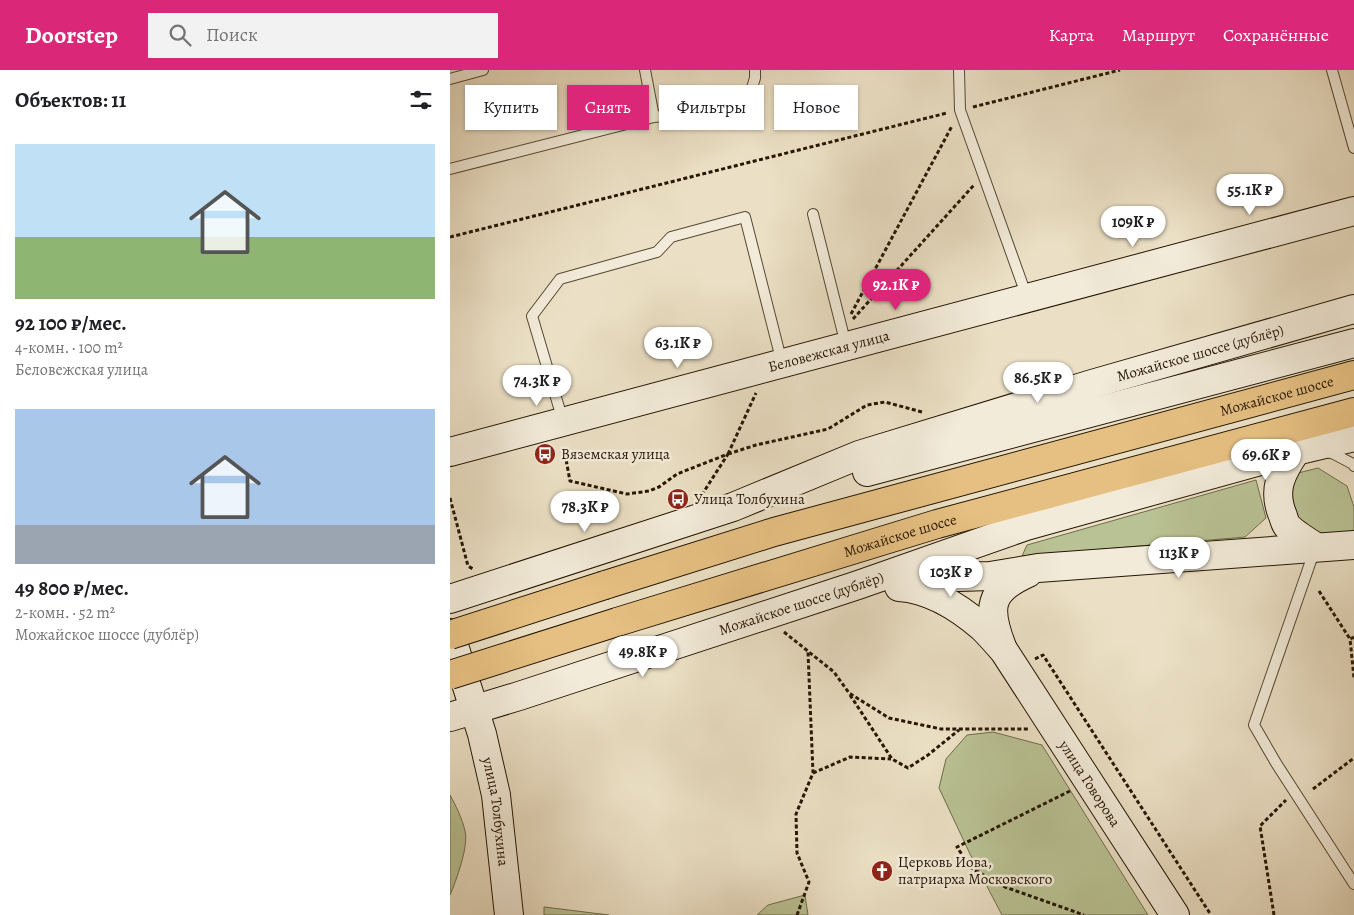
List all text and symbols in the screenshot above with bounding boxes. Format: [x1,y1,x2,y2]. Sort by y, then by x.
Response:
search box [148,13,498,58]
text: Doorstep [25,19,118,51]
icon: search [166,21,194,49]
text: Поиск [206,22,258,48]
text: Карта [1049,23,1094,47]
text: Маршрут [1122,23,1195,47]
text: Сохранённые [1223,23,1329,47]
chip: Купить [465,85,557,130]
chip: Снять [567,85,649,130]
chip: Фильтры [659,85,764,130]
chip: Новое [774,85,858,130]
text: Объектов: 11 [15,86,126,114]
icon: filters [407,86,435,114]
pin: 55.1K ₽ [1204,174,1296,216]
icon: home [180,177,270,267]
text: 55.1K ₽ [1227,179,1273,201]
pin: 109K ₽ [1092,206,1174,248]
text: 109K ₽ [1112,211,1154,233]
pin: 92.1K ₽ [850,268,942,311]
text: 92.1K ₽ [873,274,919,296]
text: 92 100 ₽/мес. [15,309,127,337]
street label: Можайское шоссе (дублёр) [1114,320,1286,386]
street label: Беловежская улица [766,325,892,377]
pin: 63.1K ₽ [632,326,724,369]
text: 63.1K ₽ [655,332,701,354]
text: 4-комн. · 100 m² [15,337,123,359]
text: Беловежская улица [15,359,148,381]
pin: 86.5K ₽ [992,362,1084,404]
pin: 74.3K ₽ [491,364,583,407]
text: 86.5K ₽ [1014,367,1062,389]
text: 74.3K ₽ [513,370,561,392]
street label: Можайское шоссе [1218,371,1336,421]
pin: 69.6K ₽ [1220,438,1312,481]
icon: home [180,442,270,532]
bus stop icon: Вяземская улица [533,442,557,466]
place label: Вяземская улица [561,444,670,464]
text: 69.6K ₽ [1242,444,1290,466]
bus stop icon: Улица Толбухина [666,487,690,511]
place label: Улица Толбухина [694,489,805,509]
pin: 78.3K ₽ [539,490,631,533]
text: 78.3K ₽ [561,496,609,518]
street label: Можайское шоссе [841,509,959,562]
pin: 113K ₽ [1138,536,1220,579]
text: 113K ₽ [1159,542,1199,564]
pin: 103K ₽ [910,556,992,598]
text: 103K ₽ [930,561,972,583]
street label: Можайское шоссе (дублёр) [716,567,886,640]
text: 49 800 ₽/мес. [15,574,129,602]
text: 2-комн. · 52 m² [15,602,115,624]
text: Можайское шоссе (дублёр) [15,624,199,646]
pin: 49.8K ₽ [597,636,689,678]
text: 49.8K ₽ [619,641,667,663]
street label: улица Говорова [1054,735,1125,831]
street label: улица Толбухина [477,754,514,867]
place label: Церковь Иова, патриарха Московского [898,852,1052,889]
church icon: Церковь Иова, патриарха Московского [870,859,894,883]

